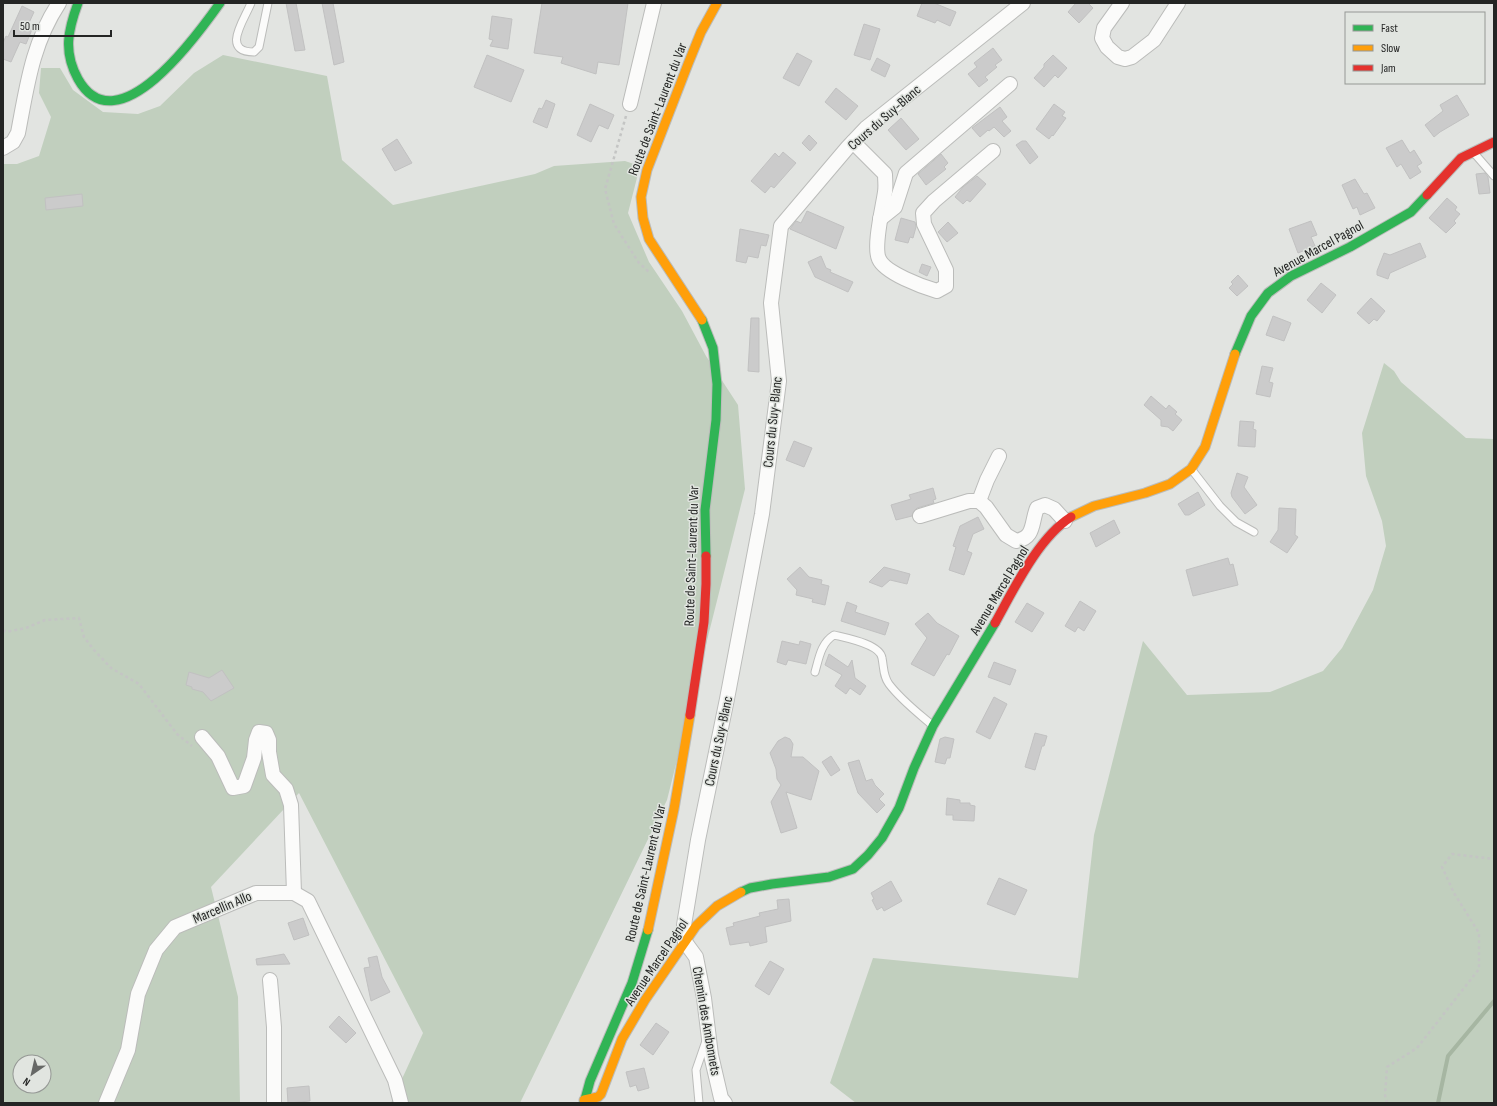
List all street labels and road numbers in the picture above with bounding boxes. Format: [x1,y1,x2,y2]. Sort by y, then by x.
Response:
street label: Route de Saint-Laurent du Var [624,40,691,178]
street label: Cours du Suy-Blanc [844,81,924,154]
street label: Avenue Marcel Pagnol [1269,217,1367,281]
street label: Cours du Suy-Blanc [759,376,786,468]
street label: Route de Saint-Laurent du Var [681,485,702,627]
street label: Avenue Marcel Pagnol [966,543,1033,639]
street label: Cours du Suy-Blanc [701,695,736,788]
street label: Route de Saint-Laurent du Var [621,803,670,944]
street label: Marcellin Allo [190,887,254,927]
street label: Avenue Marcel Pagnol [621,916,692,1010]
street label: Chemin des Ambonnets [689,965,724,1077]

